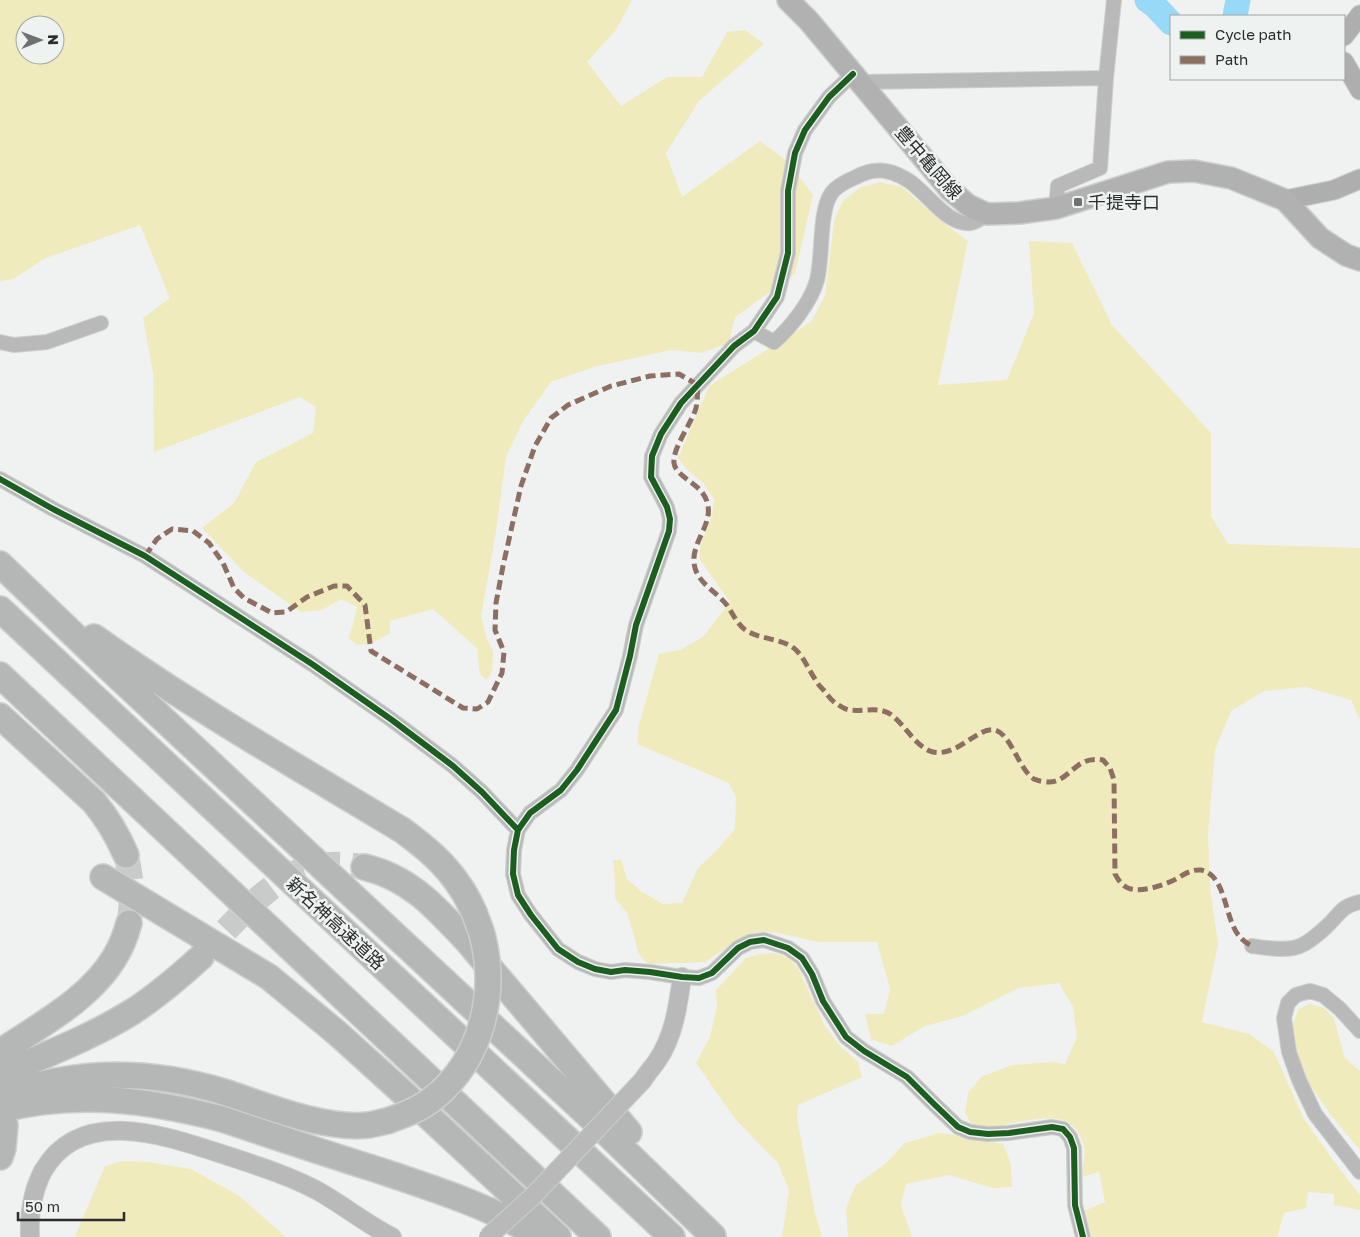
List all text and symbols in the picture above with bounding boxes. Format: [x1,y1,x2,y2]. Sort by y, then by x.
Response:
north arrow [15,15,65,65]
legend [1170,15,1345,80]
text: Cycle path [1215,25,1291,43]
text: N [45,34,62,45]
text: Path [1215,50,1248,68]
street label: 豊中亀岡線 [891,121,967,203]
place label: 千提寺口 [1088,191,1160,213]
marker: 千提寺口 [1072,196,1084,208]
street label: 新名神高速道路 [282,872,390,974]
scale bar [18,1190,124,1222]
text: 50 m [25,1197,60,1215]

